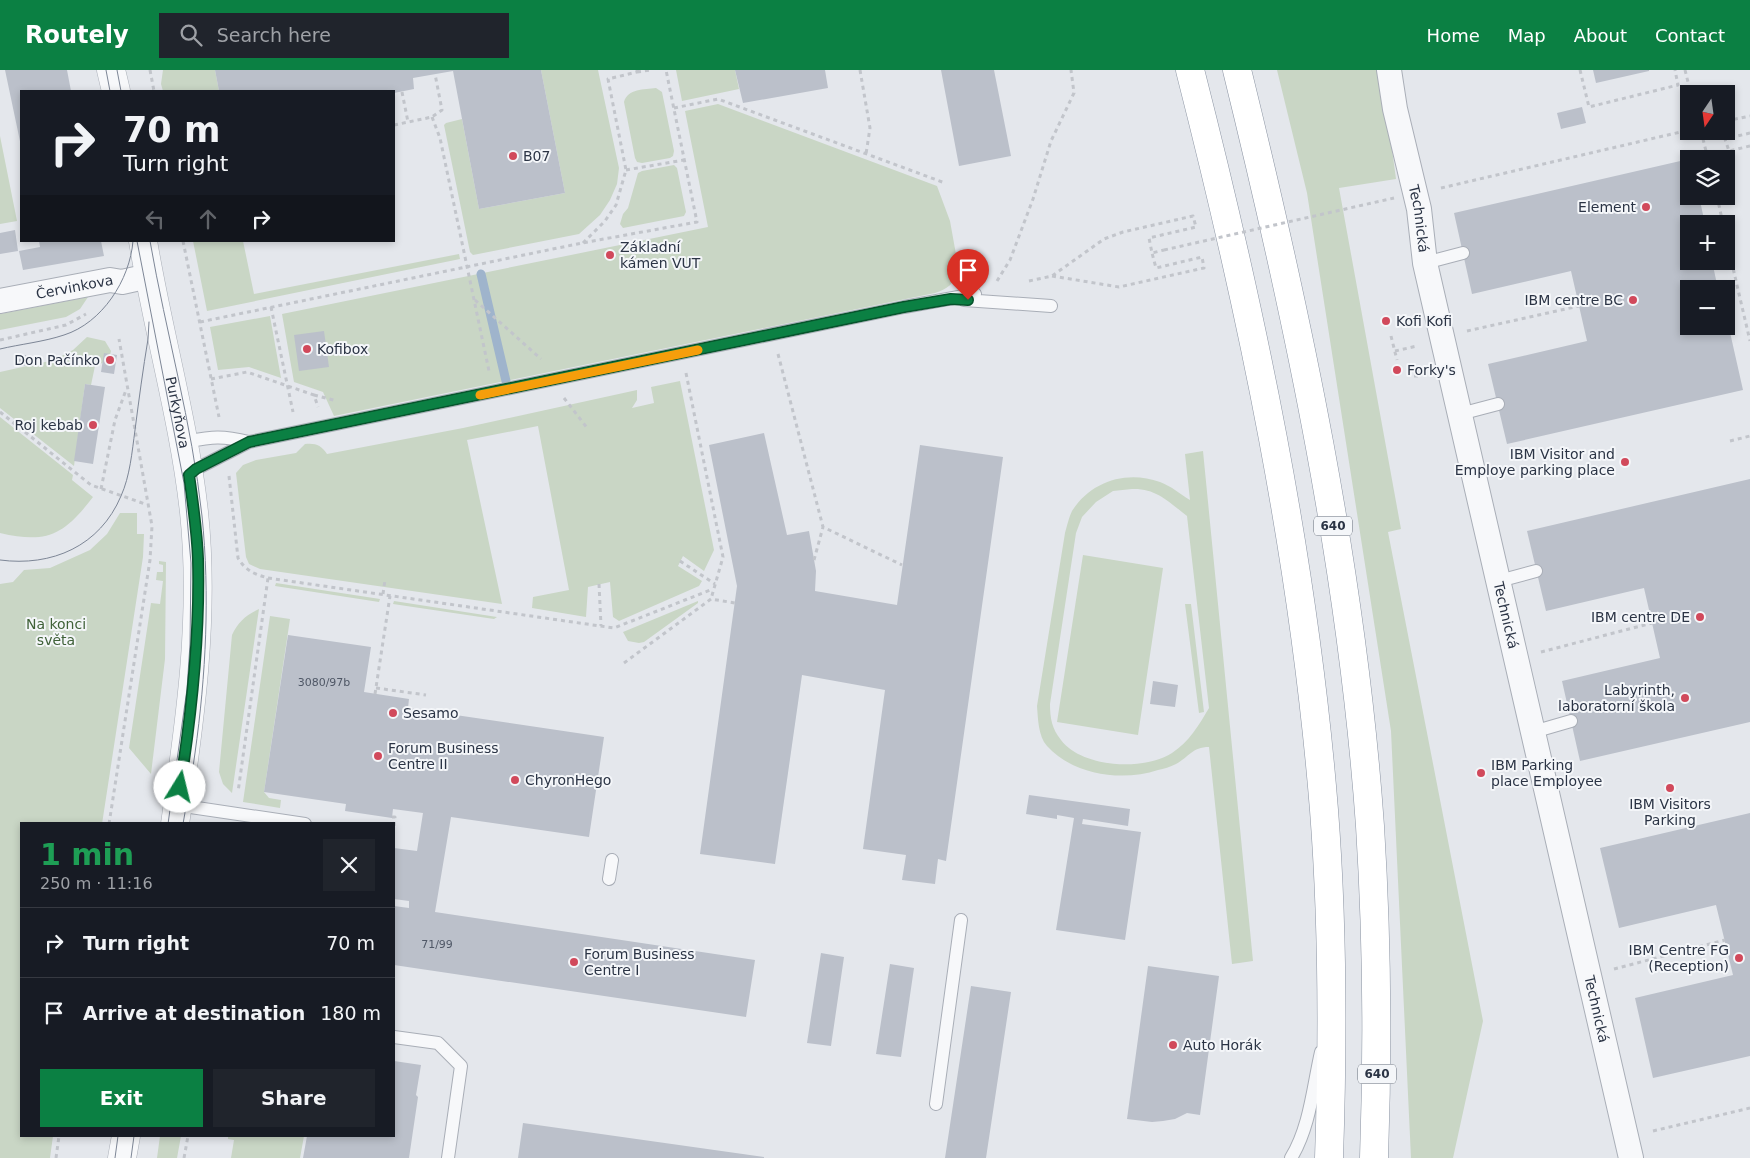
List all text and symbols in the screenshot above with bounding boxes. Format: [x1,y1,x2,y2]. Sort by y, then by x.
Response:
search box [159,13,509,58]
text: Routely [25,21,129,49]
icon: search [177,21,205,49]
text: Search here [217,24,331,46]
text: Home [1427,25,1480,46]
text: Map [1508,25,1546,46]
text: About [1574,25,1627,46]
text: Contact [1655,25,1725,46]
north arrow [1680,85,1735,140]
map controls [1680,85,1735,335]
icon: right [40,110,105,175]
text: 70 m [123,110,220,150]
place label: B07 [523,148,550,164]
marker: B07 [507,150,519,162]
button: layers [1680,150,1735,205]
text: Turn right [123,151,228,176]
street label: Technická [1405,182,1432,253]
place label: Element [1578,199,1637,215]
marker: Element [1640,201,1652,213]
icon: left [141,205,169,233]
icon: ahead [194,205,222,233]
icon: right [247,205,275,233]
button: + [1680,215,1735,270]
place label: Základní kámen VUT [620,239,701,271]
marker: Základní kámen VUT [604,249,616,261]
pin [947,249,989,300]
icon: arrive [954,256,982,284]
street label: Červinkova [35,272,115,302]
button: − [1680,280,1735,335]
place label: IBM centre BC [1524,292,1623,308]
marker: IBM centre BC [1627,294,1639,306]
place label: Kofi Kofi [1396,313,1452,329]
marker: Kofi Kofi [1380,315,1392,327]
place label: Kofibox [317,341,368,357]
marker: Kofibox [301,343,313,355]
place label: Don Pačínko [14,352,100,368]
marker: Don Pačínko [104,354,116,366]
place label: Forky's [1407,362,1456,378]
marker: Forky's [1391,364,1403,376]
street label: Purkyňova [163,375,193,450]
place label: Roj kebab [14,417,83,433]
marker: Roj kebab [87,419,99,431]
place label: IBM Visitor and Employe parking place [1455,446,1615,478]
marker: IBM Visitor and Employe parking place [1619,456,1631,468]
road number: 640 [1314,516,1352,536]
street label: Technická [1490,579,1522,650]
place label: IBM centre DE [1591,609,1690,625]
marker: IBM centre DE [1694,611,1706,623]
park label: Na konci světa [26,616,86,648]
house number: 3080/97b [298,676,350,689]
place label: Labyrinth, laboratorní škola [1558,682,1675,714]
marker: Labyrinth, laboratorní škola [1679,692,1691,704]
place label: Sesamo [403,705,459,721]
marker: Sesamo [387,707,399,719]
place label: Forum Business Centre II [388,740,499,772]
marker: Forum Business Centre II [372,750,384,762]
place label: IBM Parking place Employee [1491,757,1602,789]
position arrow [153,760,205,812]
marker: IBM Parking place Employee [1475,767,1487,779]
place label: ChyronHego [525,772,611,788]
marker: ChyronHego [509,774,521,786]
marker: IBM Visitors Parking [1664,782,1676,794]
place label: IBM Visitors Parking [1629,796,1711,828]
text: 1 min [40,837,134,872]
button: close [323,839,375,891]
text: 250 m · 11:16 [40,874,153,893]
icon: right [40,929,68,957]
text: Turn right [83,932,189,954]
text: 70 m [326,932,375,954]
house number: 71/99 [421,938,453,951]
place label: IBM Centre FG (Reception) [1629,942,1729,974]
place label: Forum Business Centre I [584,946,695,978]
marker: IBM Centre FG (Reception) [1733,952,1745,964]
marker: Forum Business Centre I [568,956,580,968]
street label: Technická [1581,973,1612,1044]
icon: arrive [40,999,68,1027]
text: Arrive at destination [83,1002,305,1024]
text: 180 m [320,1002,381,1024]
place label: Auto Horák [1183,1037,1262,1053]
marker: Auto Horák [1167,1039,1179,1051]
road number: 640 [1358,1064,1396,1084]
button: Exit [40,1069,203,1127]
button: Share [213,1069,375,1127]

